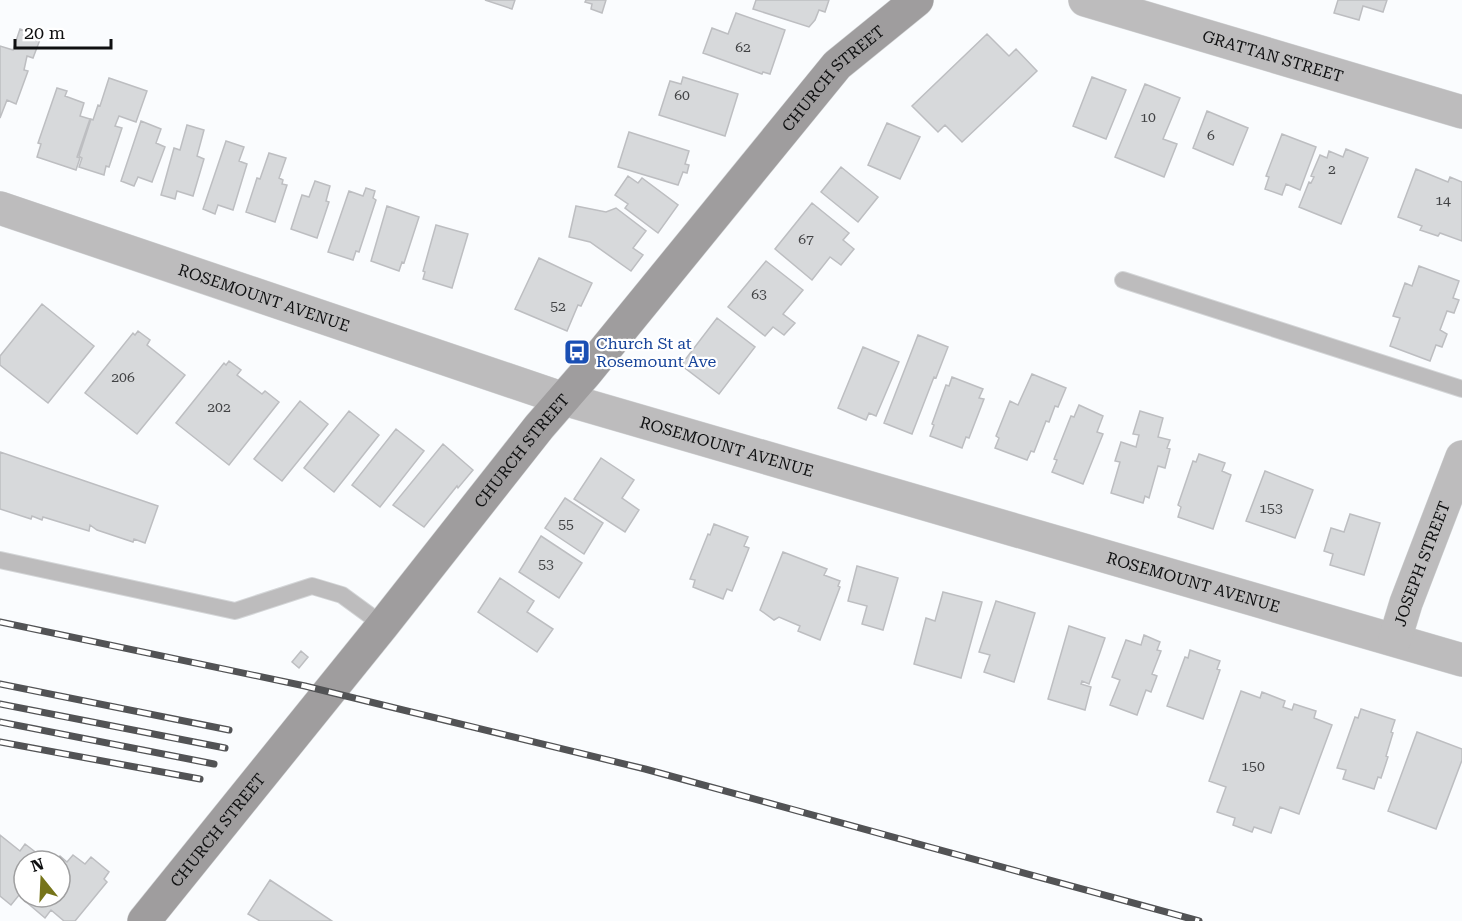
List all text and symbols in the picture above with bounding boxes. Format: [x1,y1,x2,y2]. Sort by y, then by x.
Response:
scale bar [15,12,111,50]
street label: CHURCH STREET [778,21,888,135]
text: 20 m [24,22,65,43]
street label: GRATTAN STREET [1200,26,1346,86]
house number: 62 [735,39,751,55]
house number: 60 [674,87,690,103]
house number: 10 [1140,109,1156,125]
house number: 6 [1207,127,1215,143]
house number: 2 [1328,161,1336,177]
house number: 14 [1435,192,1451,208]
house number: 67 [798,231,814,247]
street label: ROSEMOUNT AVENUE [176,260,352,336]
house number: 63 [751,286,767,302]
house number: 52 [550,298,566,314]
place label: Church St at Rosemount Ave [596,334,716,371]
bus stop icon: Church St at Rosemount Ave [562,337,592,367]
house number: 206 [111,369,135,385]
street label: CHURCH STREET [470,390,573,511]
house number: 202 [207,399,231,415]
street label: ROSEMOUNT AVENUE [638,413,816,481]
street label: JOSEPH STREET [1390,498,1454,629]
house number: 153 [1259,500,1283,516]
house number: 55 [558,516,574,532]
street label: ROSEMOUNT AVENUE [1104,548,1282,617]
house number: 53 [538,556,554,572]
house number: 150 [1241,758,1265,774]
street label: CHURCH STREET [166,770,270,891]
north arrow [12,849,72,909]
text: N [29,854,46,876]

